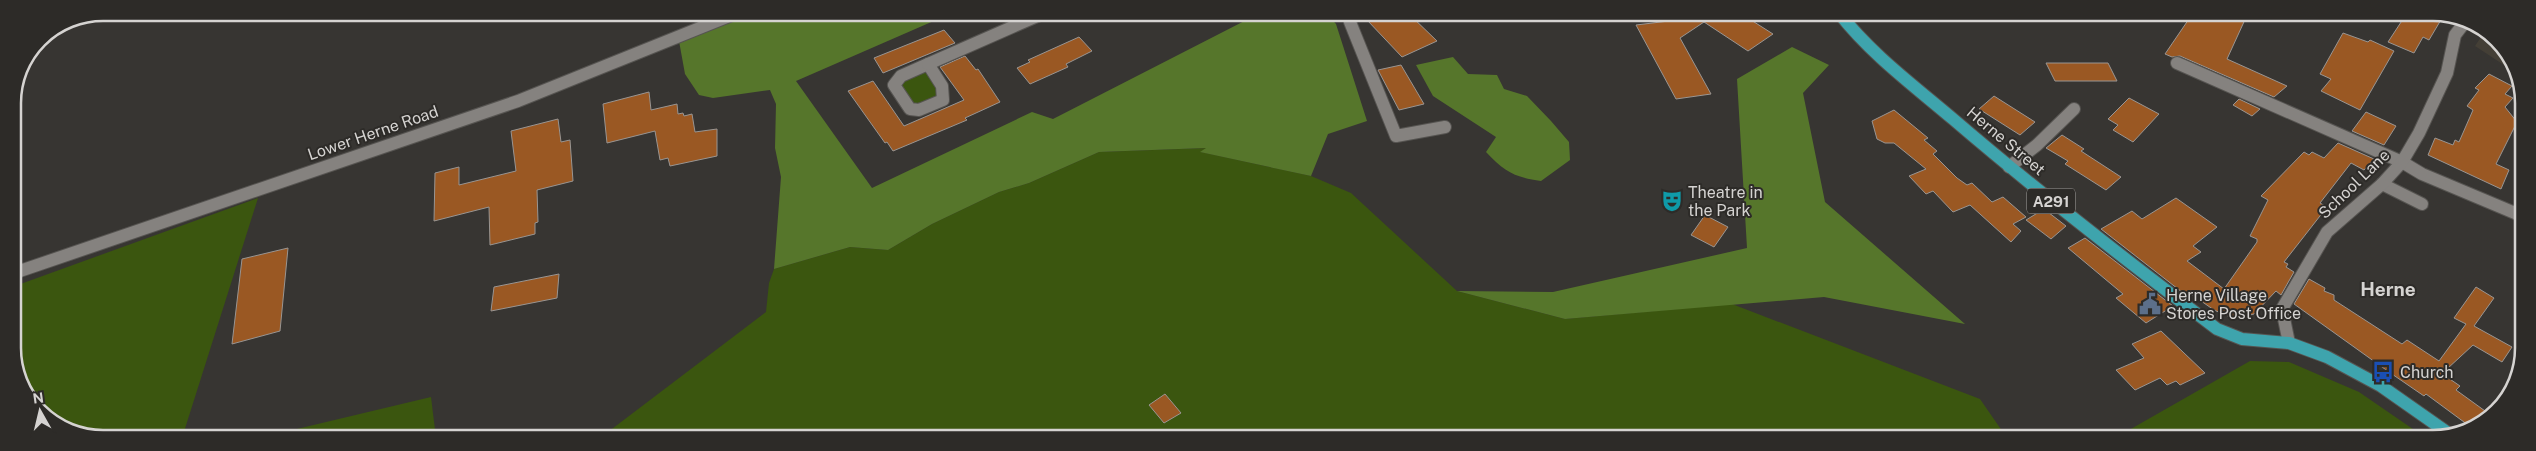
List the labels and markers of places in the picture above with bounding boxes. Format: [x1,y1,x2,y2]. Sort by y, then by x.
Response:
place label: Theatre in the Park [1688,183,1763,220]
theatre icon: Theatre in the Park [1659,188,1685,214]
place label: Herne Village Stores Post Office [2166,286,2301,323]
public building icon: Herne Village Stores Post Office [2137,291,2163,317]
bus stop icon: Church [2370,359,2396,385]
place label: Church [2400,363,2454,382]

